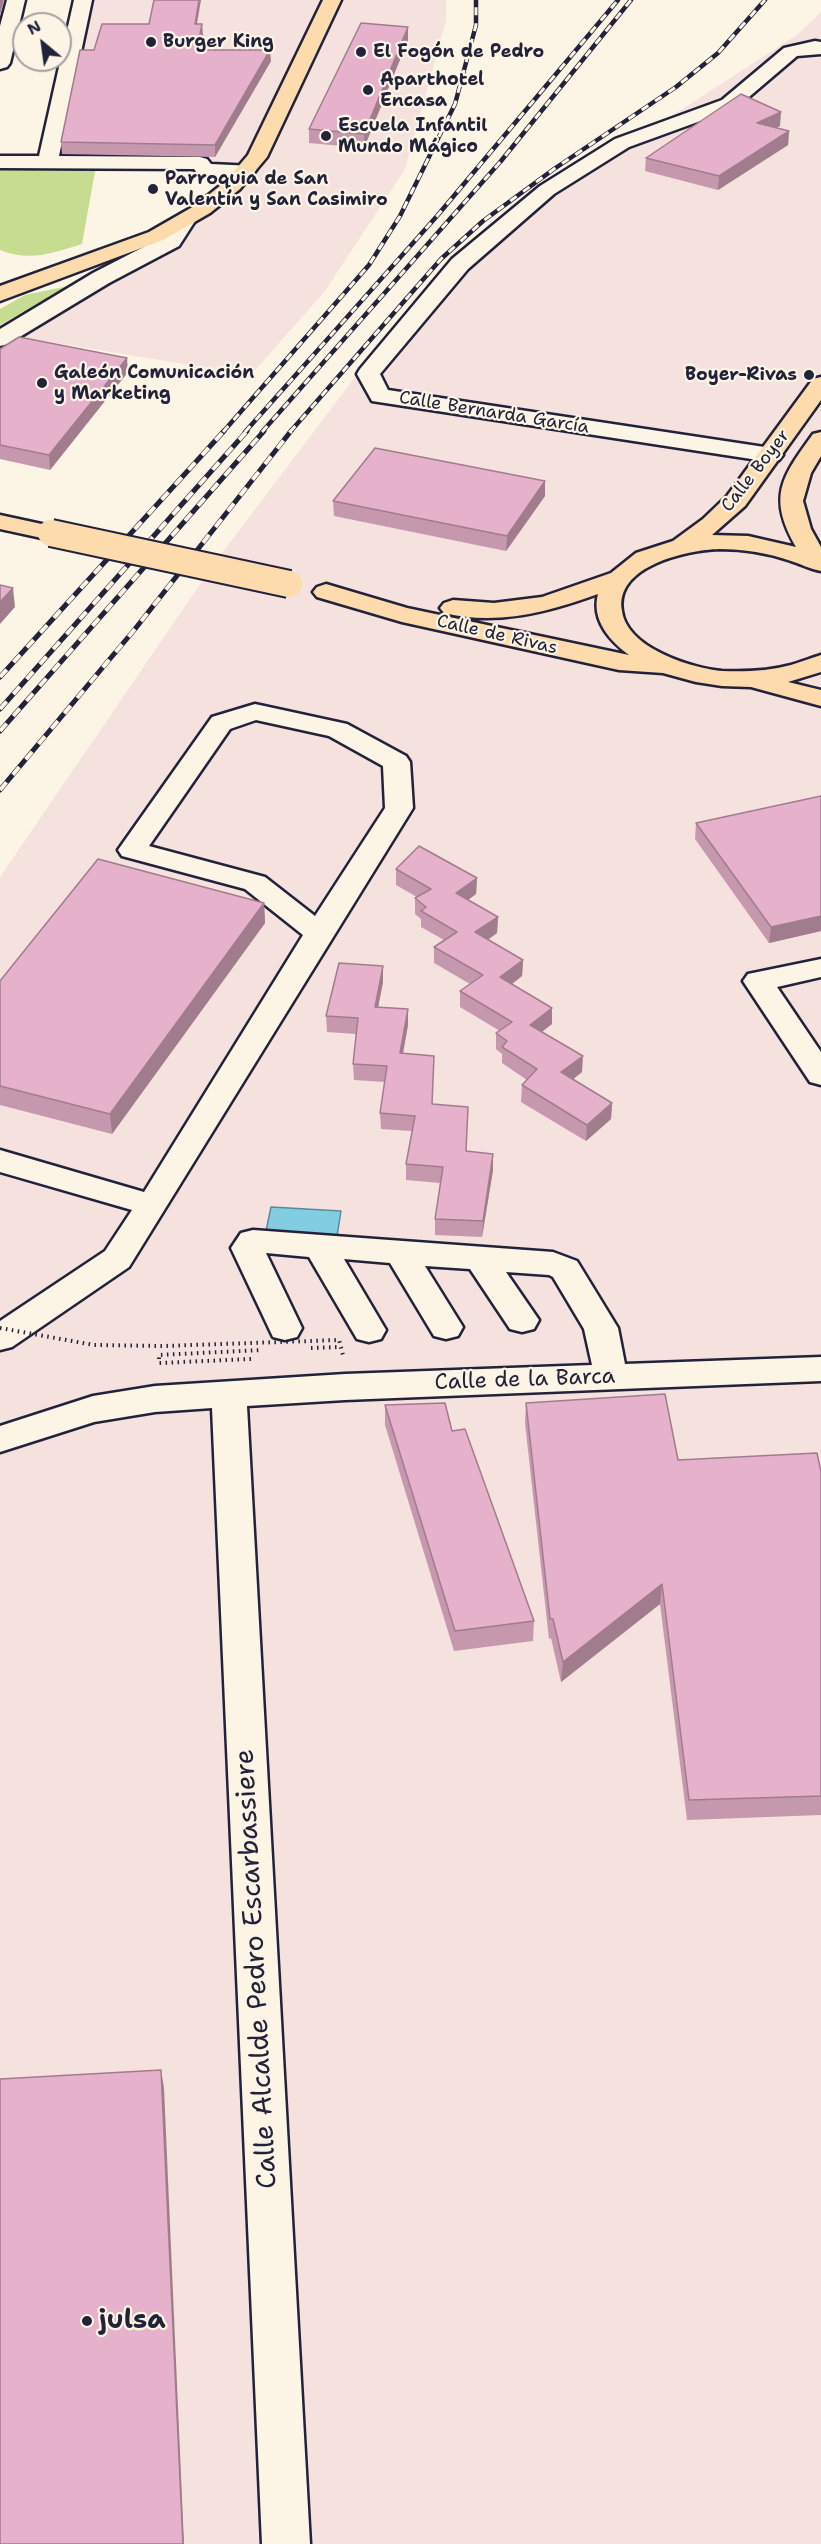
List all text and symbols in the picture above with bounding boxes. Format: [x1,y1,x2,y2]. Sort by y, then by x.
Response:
north arrow [12,12,72,72]
text: N [23,15,45,40]
place label: Burger King [163,31,274,53]
marker: Burger King [144,35,158,49]
place label: El Fogón de Pedro [373,41,544,63]
marker: El Fogón de Pedro [354,45,368,59]
place label: Aparthotel Encasa [380,69,484,112]
marker: Aparthotel Encasa [361,83,375,97]
place label: Escuela Infantil Mundo Mágico [338,115,488,158]
marker: Escuela Infantil Mundo Mágico [319,129,333,143]
place label: Parroquia de San Valentín y San Casimiro [165,168,388,210]
marker: Parroquia de San Valentín y San Casimiro [146,182,160,196]
place label: Galeón Comunicación y Marketing [54,362,254,404]
place label: Boyer-Rivas [685,364,797,386]
marker: Boyer-Rivas [802,368,816,382]
marker: Galeón Comunicación y Marketing [35,376,49,390]
street label: Calle Bernarda García [397,387,591,439]
street label: Calle Boyer [717,425,795,517]
street label: Calle de Rivas [435,611,559,659]
street label: Calle de la Barca [434,1364,616,1396]
street label: Calle Alcalde Pedro Escarbassiere [229,1748,285,2190]
place label: julsa [99,2305,166,2337]
marker: julsa [80,2314,94,2328]

